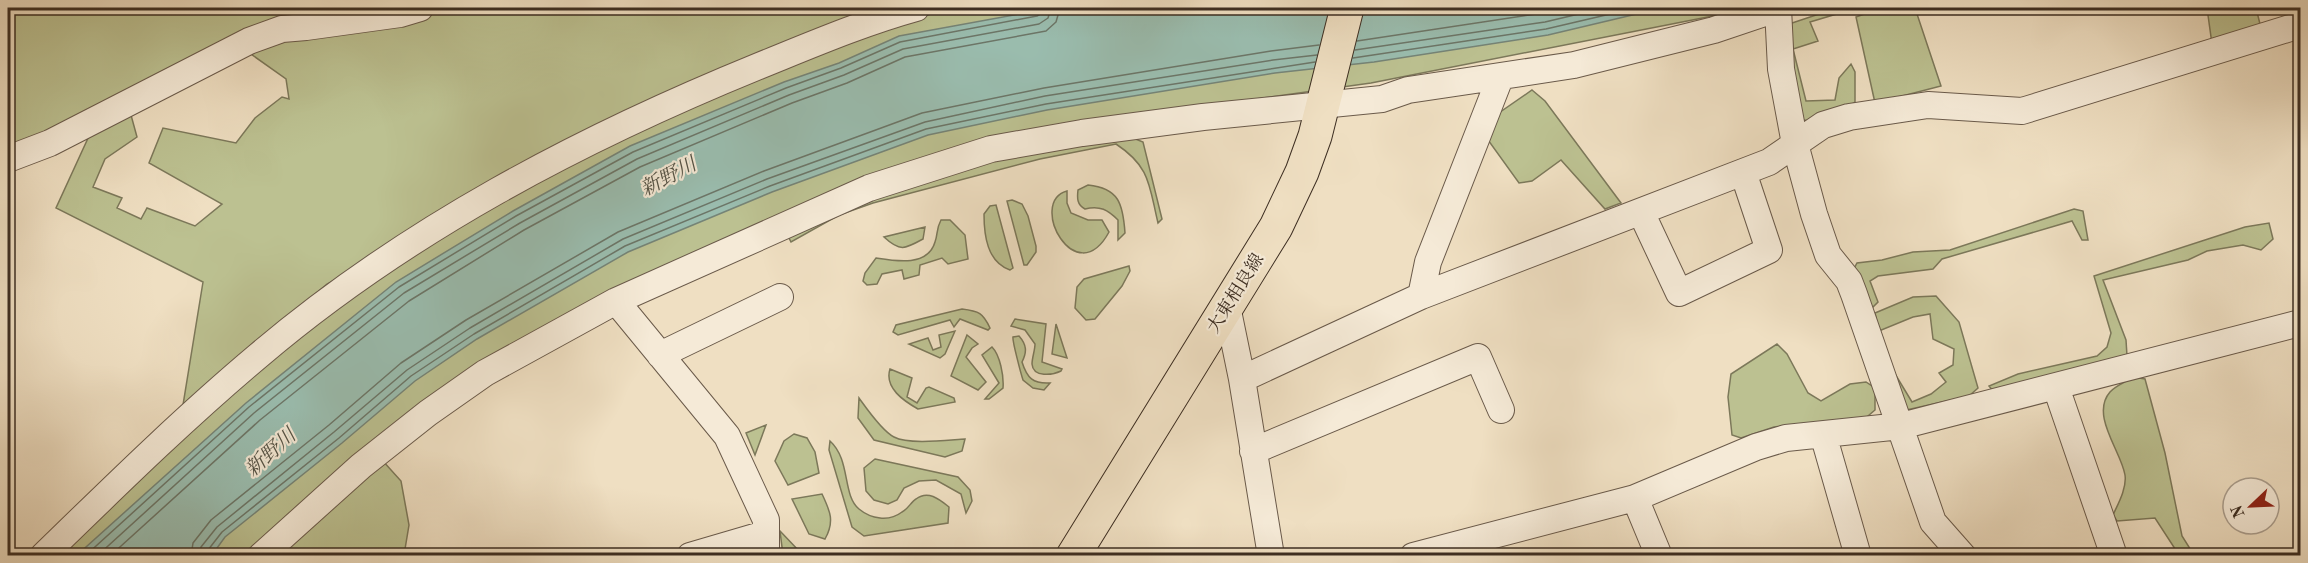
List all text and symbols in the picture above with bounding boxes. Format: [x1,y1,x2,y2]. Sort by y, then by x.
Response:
water label: 新野川 [637,152,702,201]
street label: 大東相良線 [1203,250,1267,336]
water label: 新野川 [241,423,302,481]
north arrow [2221,476,2281,536]
text: N [2229,502,2249,520]

